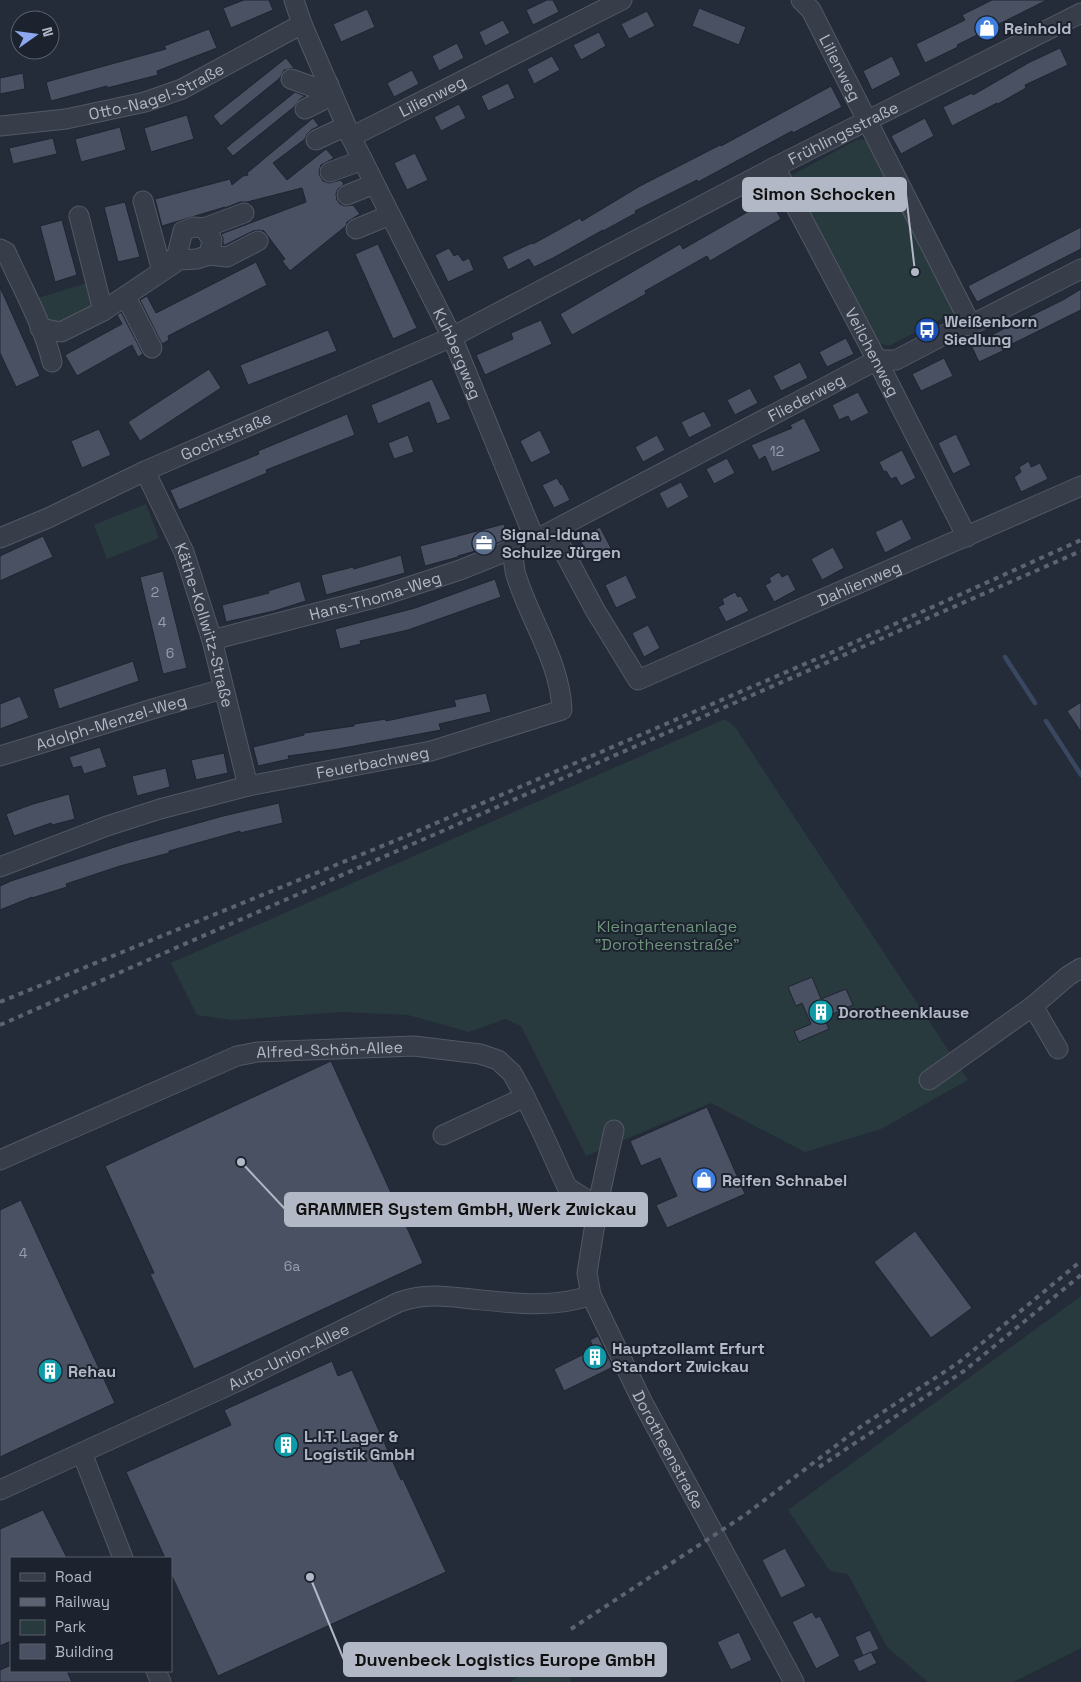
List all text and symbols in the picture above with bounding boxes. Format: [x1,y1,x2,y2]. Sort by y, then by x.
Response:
north arrow [10,10,60,60]
shop icon: Reinhold [974,15,1000,41]
place label: Reinhold [1004,18,1072,39]
text: N [38,25,57,39]
street label: Lilienweg [815,31,866,105]
street label: Otto-Nagel-Straße [87,58,227,124]
street label: Lilienweg [395,70,469,122]
street label: Frühlingsstraße [784,96,902,169]
callout: Simon Schocken [743,178,906,211]
text: Simon Schocken [753,182,895,205]
street label: Kuhbergweg [429,304,487,402]
street label: Veilchenweg [841,304,904,400]
place label: Weißenborn Siedlung [944,311,1037,350]
bus stop icon: Weißenborn Siedlung [914,317,940,343]
street label: Fliederweg [764,368,848,426]
street label: Gochtstraße [177,407,275,465]
house number: 12 [770,442,784,460]
place label: Signal-Iduna Schulze Jürgen [502,524,621,563]
office icon: Signal-Iduna Schulze Jürgen [471,530,497,556]
street label: Käthe-Kollwitz-Straße [171,539,239,710]
street label: Dahlienweg [814,556,904,611]
street label: Hans-Thoma-Weg [307,566,444,625]
house number: 2 [151,583,159,601]
house number: 4 [158,613,167,631]
house number: 6 [166,644,174,662]
street label: Adolph-Menzel-Weg [33,689,189,755]
street label: Feuerbachweg [314,741,431,783]
park label: Kleingartenanlage "Dorotheenstraße" [595,916,739,955]
building icon: Dorotheenklause [808,999,834,1025]
place label: Dorotheenklause [838,1002,969,1023]
street label: Alfred-Schön-Allee [256,1036,403,1063]
shop icon: Reifen Schnabel [691,1167,717,1193]
place label: Reifen Schnabel [722,1170,847,1191]
callout: GRAMMER System GmbH, Werk Zwickau [285,1193,647,1226]
text: GRAMMER System GmbH, Werk Zwickau [296,1197,636,1220]
house number: 4 [19,1244,28,1262]
house number: 6a [284,1257,300,1275]
street label: Auto-Union-Allee [225,1318,352,1395]
place label: Hauptzollamt Erfurt Standort Zwickau [612,1338,765,1377]
building icon: Hauptzollamt Erfurt Standort Zwickau [582,1344,608,1370]
building icon: Rehau [37,1358,63,1384]
place label: Rehau [68,1361,116,1382]
street label: Dorotheenstraße [628,1387,709,1513]
place label: L.I.T. Lager & Logistik GmbH [304,1426,415,1465]
building icon: L.I.T. Lager & Logistik GmbH [273,1432,299,1458]
legend [10,1557,172,1672]
text: Road [55,1567,92,1586]
text: Railway [55,1592,110,1611]
text: Park [55,1617,86,1636]
text: Building [55,1642,114,1661]
callout: Duvenbeck Logistics Europe GmbH [344,1643,666,1676]
text: Duvenbeck Logistics Europe GmbH [354,1648,656,1671]

